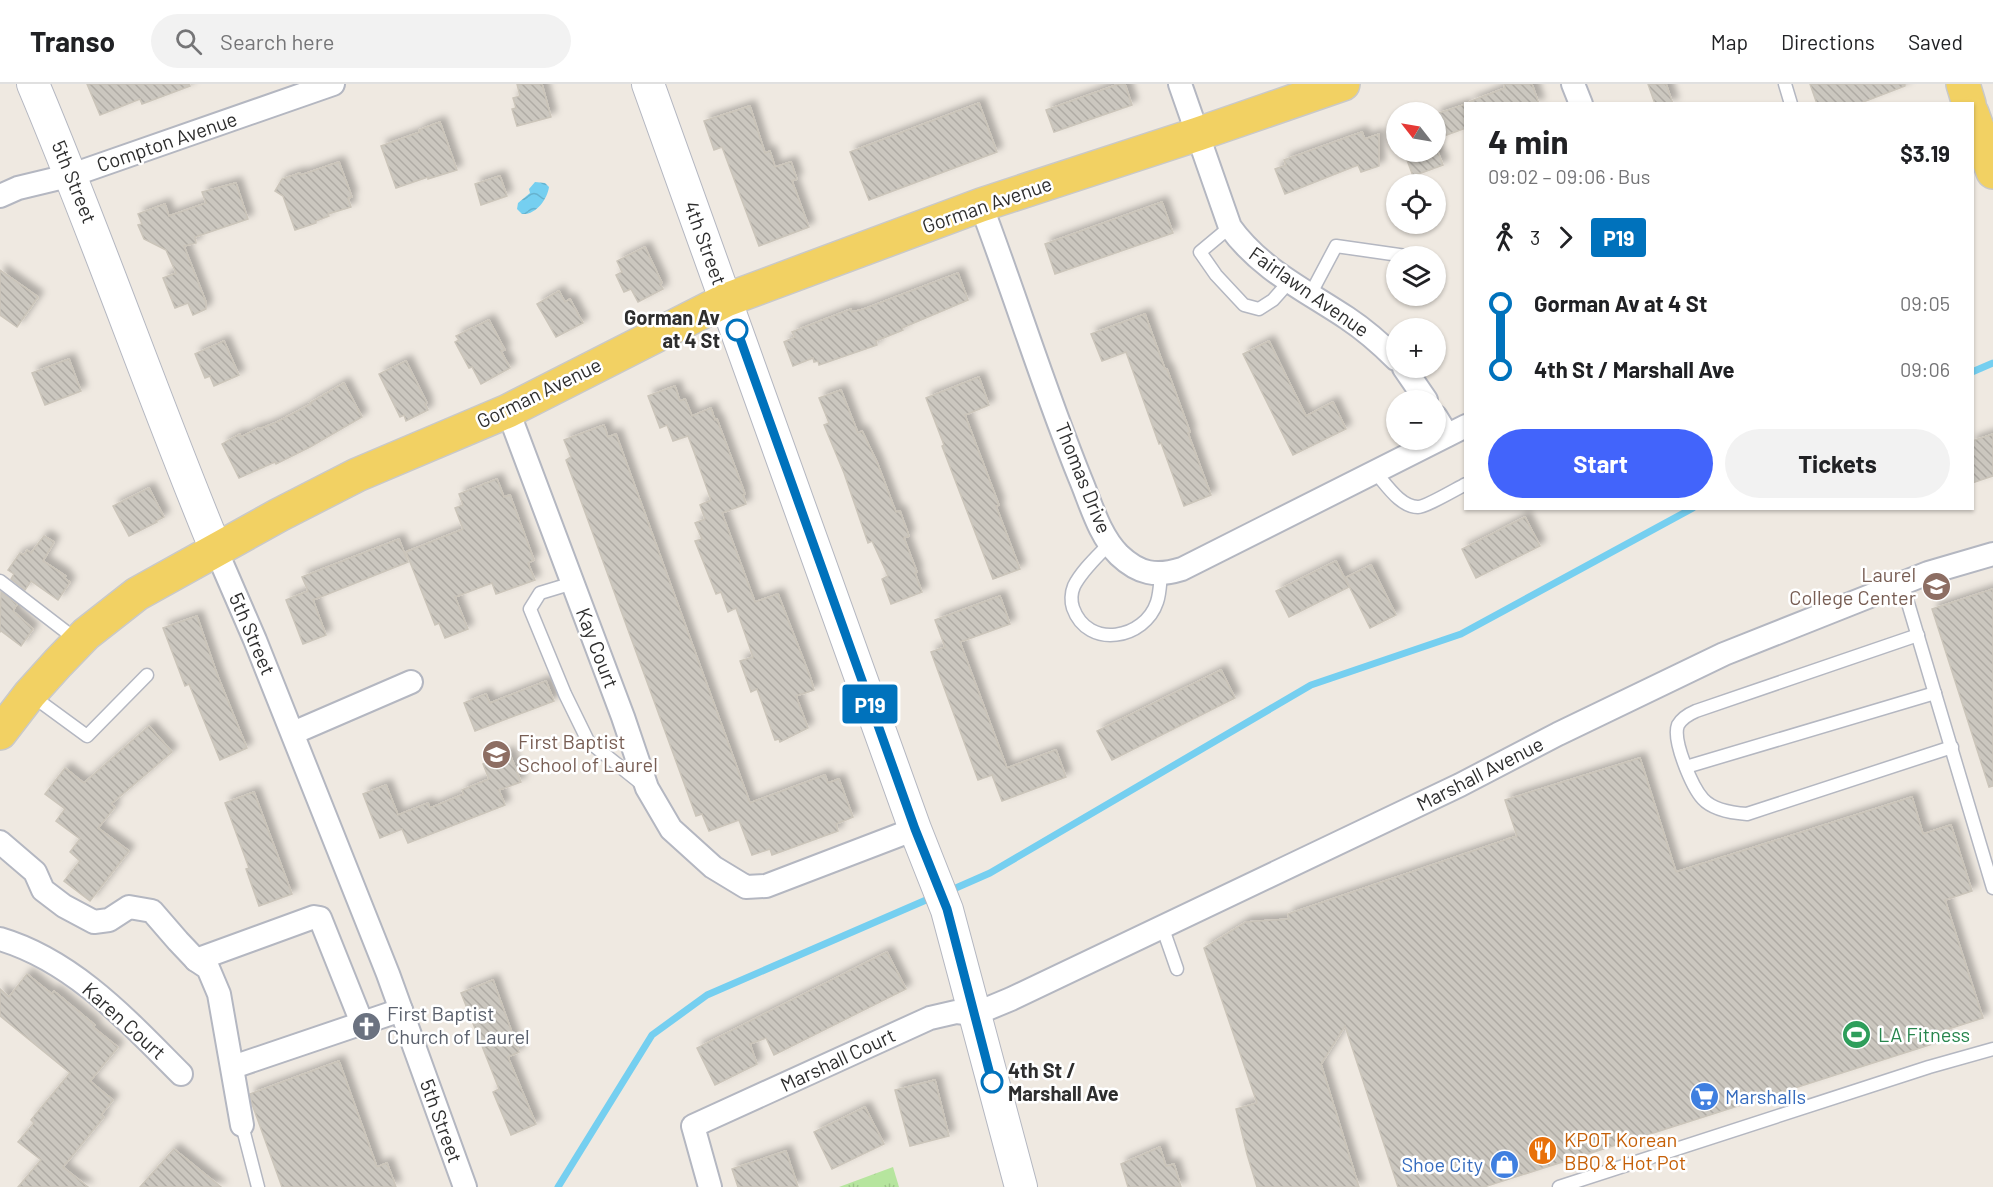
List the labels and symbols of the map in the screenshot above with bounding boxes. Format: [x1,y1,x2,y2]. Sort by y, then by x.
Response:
north arrow [1386,102,1446,162]
street label: Compton Avenue [93,106,240,176]
street label: 5th Street [48,137,102,226]
street label: Gorman Avenue [919,171,1055,237]
street label: 4th Street [680,197,732,288]
street label: Fairlawn Avenue [1245,241,1374,341]
place label: Gorman Av at 4 St [624,305,720,352]
marker: Gorman Av at 4 St [726,319,748,341]
street label: Gorman Avenue [472,352,605,433]
street label: Thomas Drive [1051,418,1117,537]
place label: Laurel College Center [1789,562,1916,609]
school or university icon: Laurel College Center [1921,571,1953,603]
street label: 5th Street [225,589,281,678]
street label: Kay Court [572,604,624,691]
line badge: P19 [836,684,904,724]
place label: First Baptist School of Laurel [518,729,658,776]
street label: Marshall Avenue [1412,731,1547,815]
school or university icon: First Baptist School of Laurel [481,738,513,770]
street label: Karen Court [78,977,171,1064]
place label: First Baptist Church of Laurel [387,1001,530,1048]
church icon: First Baptist Church of Laurel [350,1010,382,1042]
sports icon: LA Fitness [1841,1019,1873,1051]
street label: Marshall Court [776,1022,899,1096]
place label: LA Fitness [1878,1022,1970,1046]
place label: 4th St / Marshall Ave [1008,1058,1119,1105]
marker: 4th St / Marshall Ave [981,1071,1003,1093]
street label: 5th Street [416,1076,468,1166]
supermarket icon: Marshalls [1688,1081,1720,1113]
place label: Marshalls [1725,1084,1806,1108]
place label: KPOT Korean BBQ & Hot Pot [1564,1127,1686,1174]
restaurant icon: KPOT Korean BBQ & Hot Pot [1527,1135,1559,1167]
shop icon: Shoe City [1488,1149,1520,1181]
place label: Shoe City [1401,1152,1483,1176]

